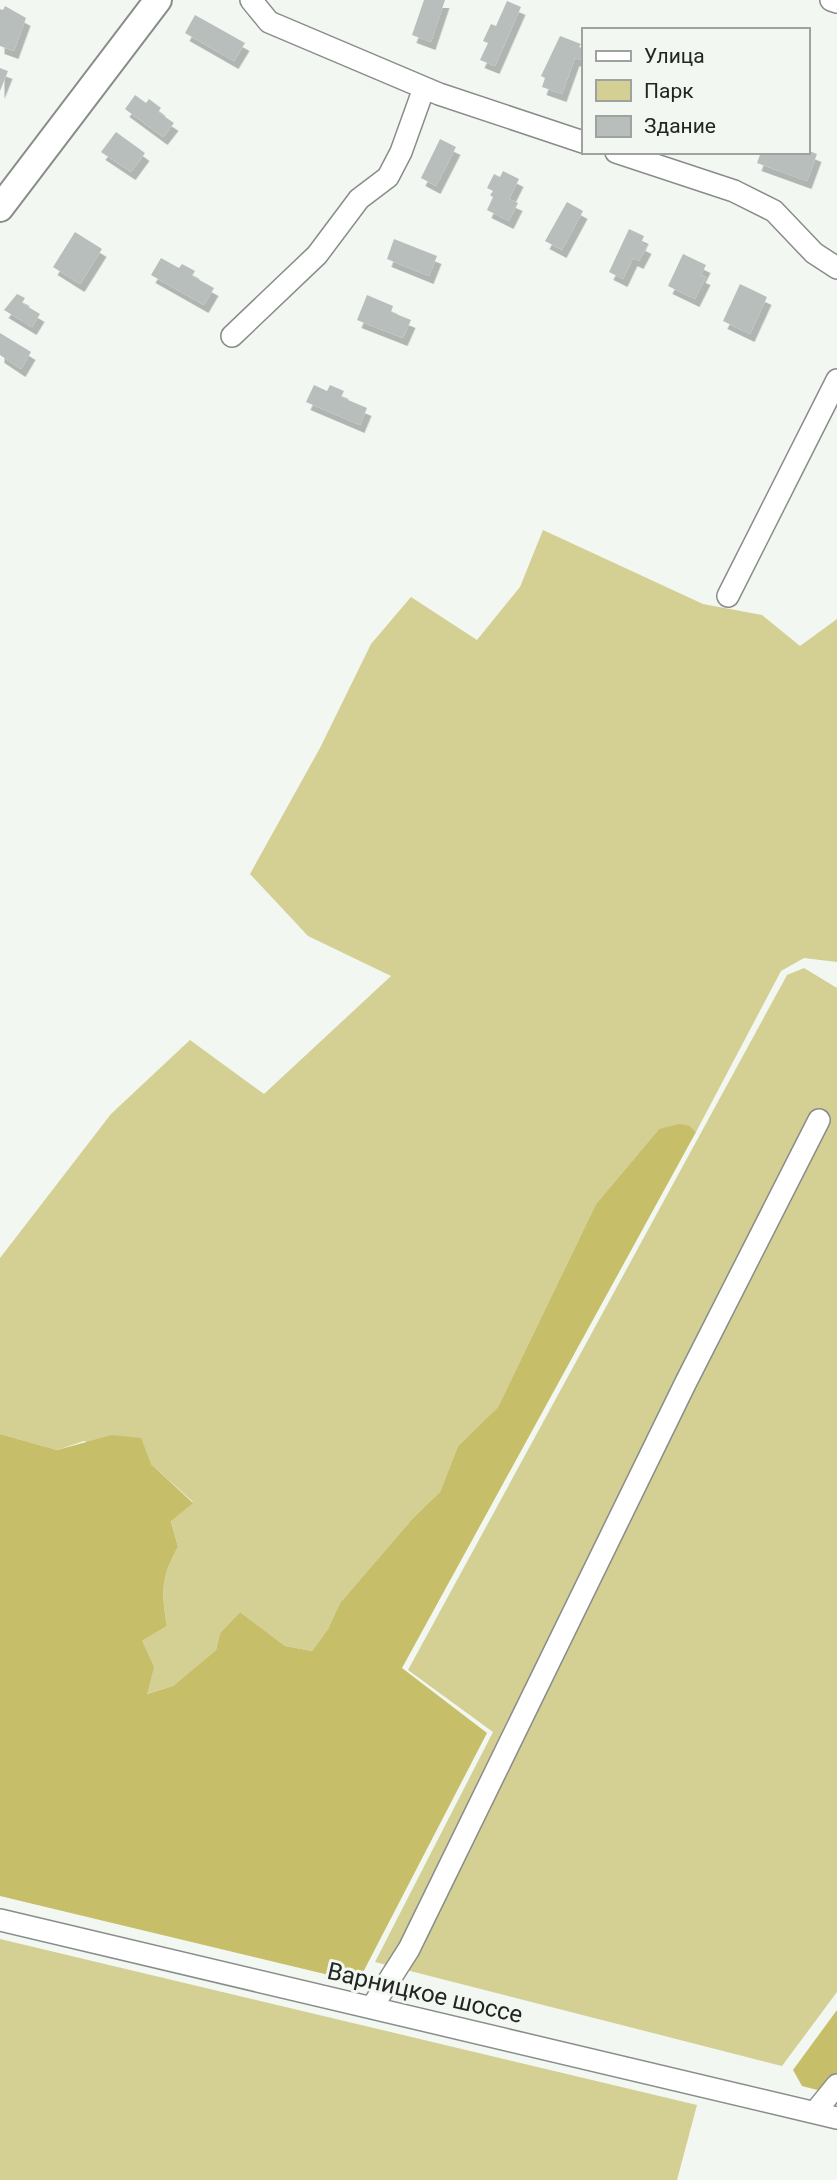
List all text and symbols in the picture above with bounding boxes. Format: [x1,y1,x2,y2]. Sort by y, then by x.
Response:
legend [582,28,809,154]
text: Улица [644,44,705,68]
text: Парк [644,79,694,103]
text: Здание [644,114,716,138]
street label: Варницкое шоссе [325,1957,525,2029]

